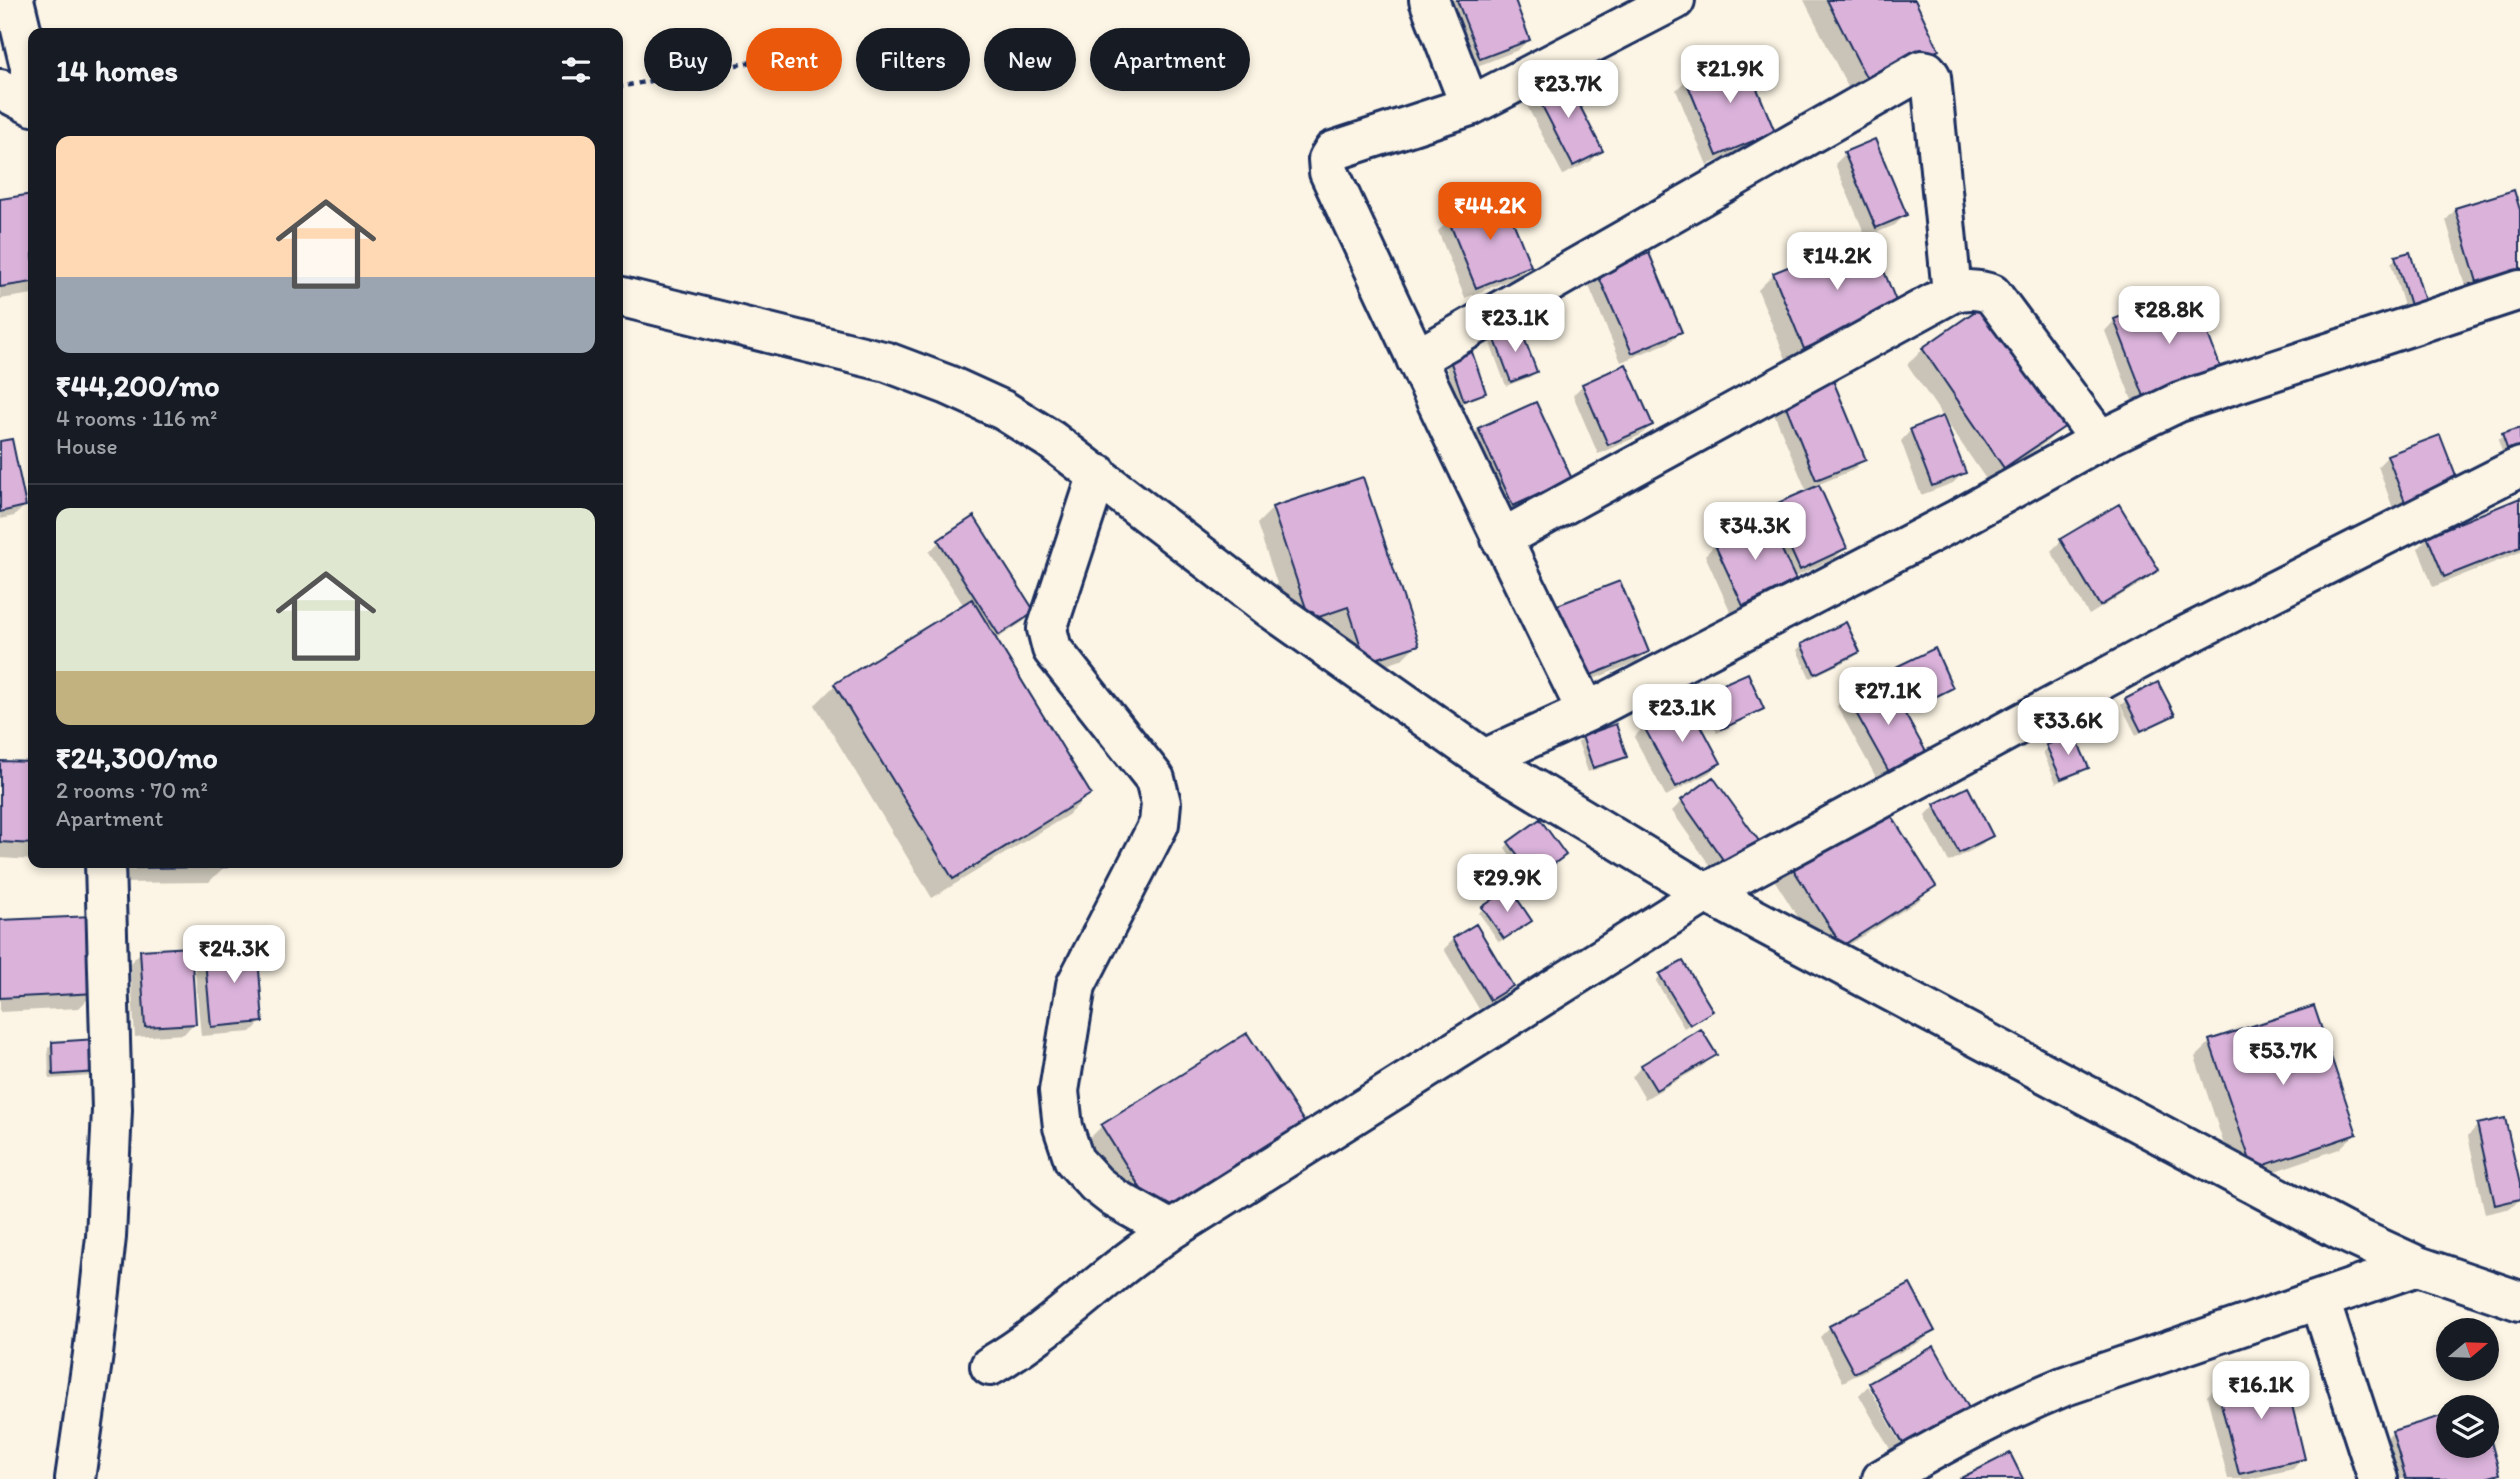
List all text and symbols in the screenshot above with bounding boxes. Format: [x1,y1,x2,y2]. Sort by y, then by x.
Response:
chip: Buy [644,28,732,91]
chip: Rent [746,28,842,91]
chip: Filters [856,28,970,91]
chip: New [984,28,1076,91]
chip: Apartment [1090,28,1250,91]
pin: ₹21.9K [1673,46,1787,105]
icon: filters [557,51,595,89]
text: 14 homes [56,52,178,89]
text: ₹21.9K [1697,54,1763,82]
pin: ₹23.7K [1511,60,1625,120]
text: ₹23.7K [1534,69,1602,97]
icon: home [263,181,389,307]
pin: ₹44.2K [1433,182,1547,242]
text: ₹44.2K [1454,191,1526,219]
pin: ₹14.2K [1780,232,1894,292]
text: ₹14.2K [1803,241,1871,269]
pin: ₹28.8K [2112,286,2226,346]
pin: ₹23.1K [1458,294,1572,354]
text: ₹28.8K [2135,295,2203,323]
text: ₹23.1K [1482,303,1548,331]
text: ₹44,200/mo [56,367,220,404]
text: 4 rooms · 116 m² [56,404,218,432]
text: House [56,432,118,460]
pin: ₹34.3K [1698,503,1812,562]
text: ₹34.3K [1720,511,1790,539]
icon: home [263,553,389,679]
pin: ₹27.1K [1831,668,1945,727]
text: ₹27.1K [1855,676,1921,704]
pin: ₹23.1K [1625,684,1739,744]
text: ₹23.1K [1649,693,1715,721]
pin: ₹33.6K [2011,698,2125,757]
text: ₹33.6K [2034,706,2102,734]
text: ₹24,300/mo [56,739,218,776]
text: 2 rooms · 70 m² [56,776,208,804]
text: Apartment [56,804,163,832]
pin: ₹29.9K [1450,855,1564,914]
text: ₹29.9K [1473,863,1541,891]
pin: ₹24.3K [177,926,291,985]
text: ₹24.3K [199,934,269,962]
pin: ₹53.7K [2226,1028,2340,1087]
text: ₹53.7K [2249,1036,2317,1064]
north arrow [2436,1318,2499,1381]
map controls [2436,1318,2499,1458]
pin: ₹16.1K [2204,1362,2318,1421]
text: ₹16.1K [2228,1370,2294,1398]
button: layers [2436,1395,2499,1458]

